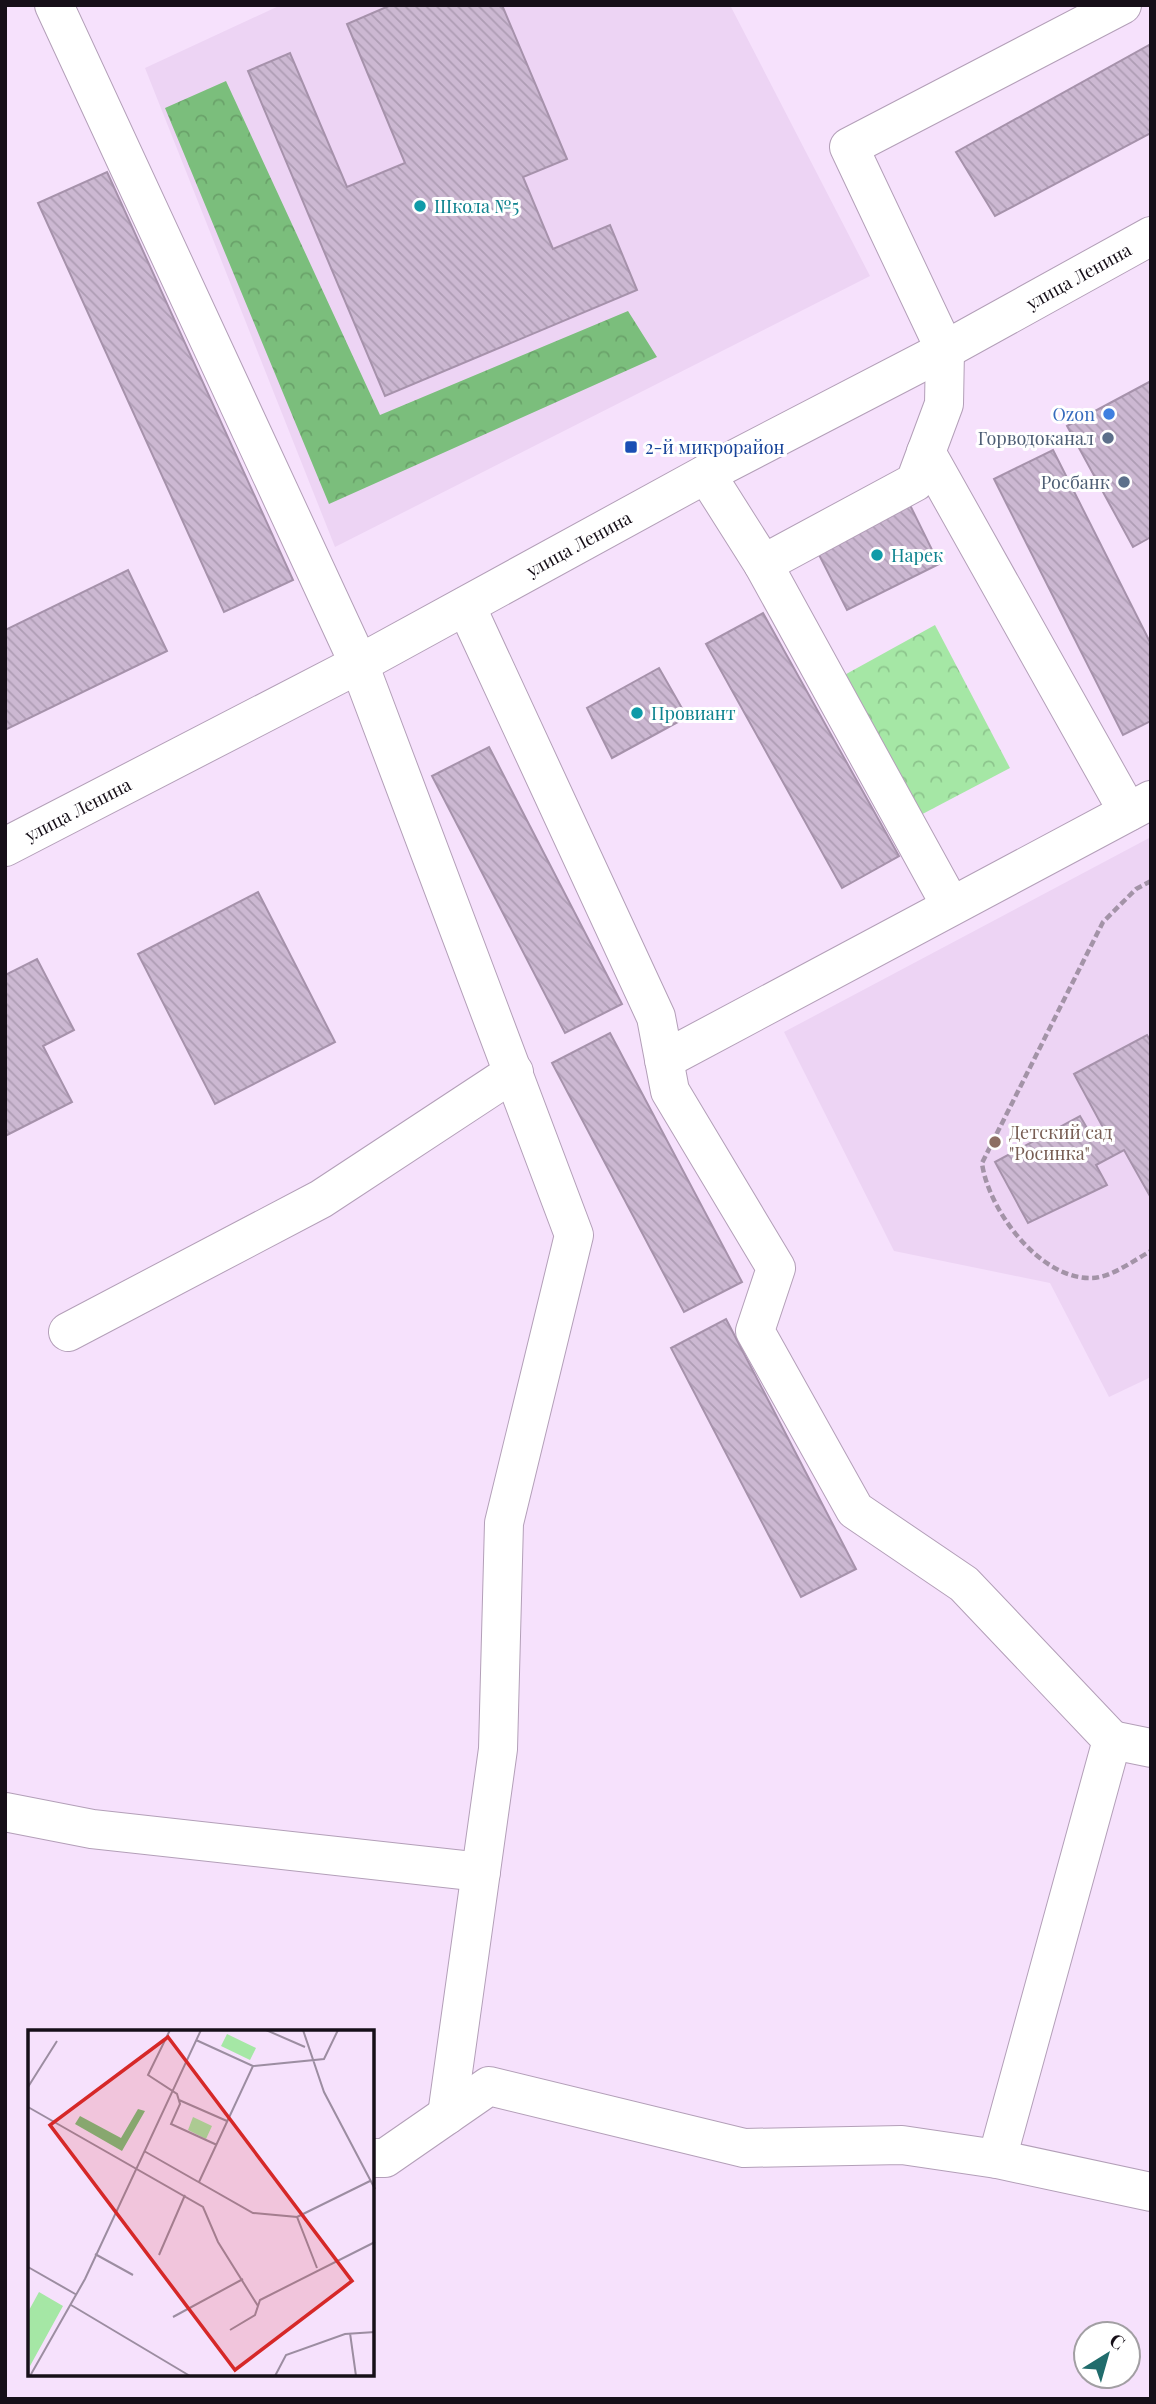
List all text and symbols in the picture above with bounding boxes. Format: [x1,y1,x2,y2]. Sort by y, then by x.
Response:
place label: Школа №5 [434,194,519,218]
marker: Школа №5 [412,198,428,214]
street label: улица Ленина [1021,237,1135,315]
place label: Ozon [1052,402,1095,426]
marker: Ozon [1101,406,1117,422]
place label: Горводоканал [978,426,1094,450]
marker: Горводоканал [1100,430,1116,446]
place label: 2-й микрорайон [645,435,785,459]
marker: 2-й микрорайон [623,439,639,455]
place label: Росбанк [1041,470,1110,494]
marker: Росбанк [1116,474,1132,490]
street label: улица Ленина [521,505,636,583]
place label: Нарек [891,543,943,567]
marker: Нарек [869,547,885,563]
place label: Провиант [651,701,736,725]
marker: Провиант [629,705,645,721]
street label: улица Ленина [20,772,135,847]
place label: Детский сад "Росинка" [1009,1120,1113,1165]
marker: Детский сад "Росинка" [987,1134,1003,1150]
inset map [28,2030,374,2376]
north arrow [1072,2320,1142,2390]
text: С [1105,2326,1131,2355]

